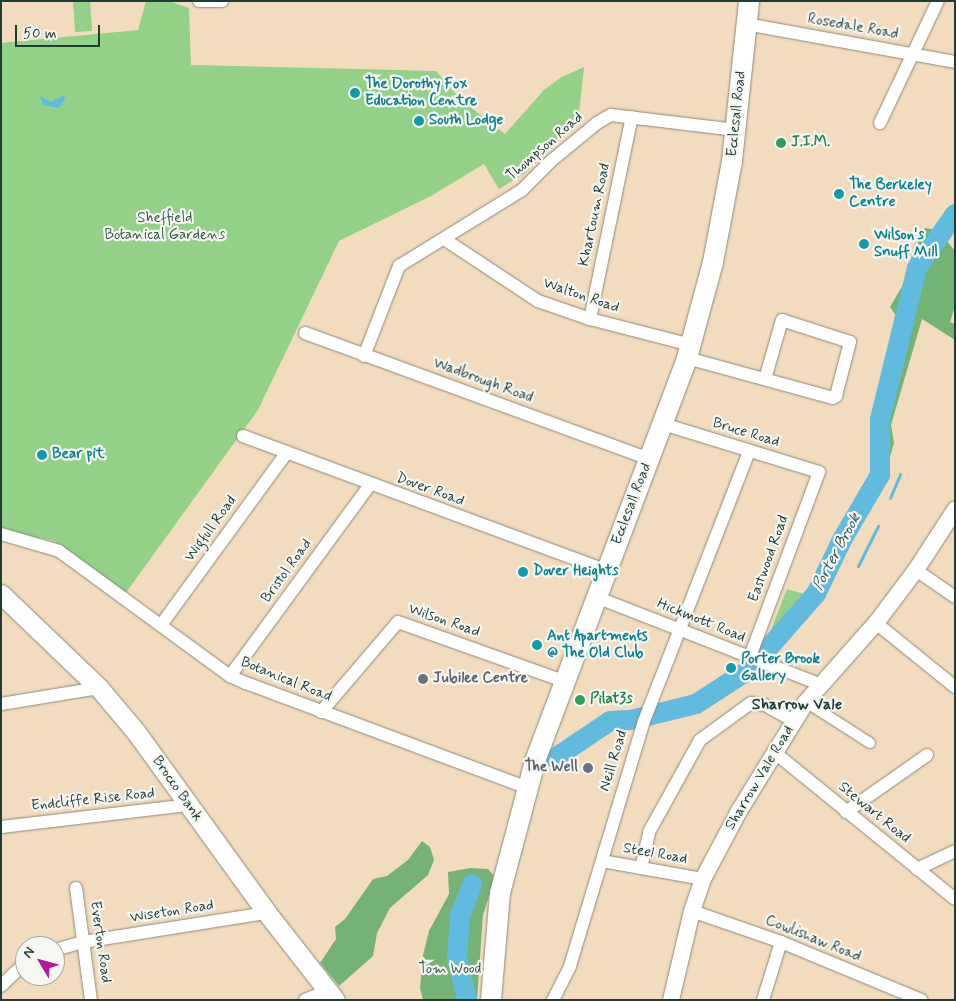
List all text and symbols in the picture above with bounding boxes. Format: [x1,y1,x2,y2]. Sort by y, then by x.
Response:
street label: Rosedale Road [807,10,899,44]
scale bar [18,15,102,47]
text: 50 m [23,24,57,44]
street label: Ecclesall Road [724,70,750,158]
place label: The Dorothy Fox Education Centre [365,75,475,110]
marker: The Dorothy Fox Education Centre [349,87,361,99]
street label: Thompson Road [503,109,587,185]
place label: South Lodge [429,112,503,130]
marker: South Lodge [413,115,425,127]
place label: J.I.M. [791,134,830,152]
marker: J.I.M. [775,137,787,149]
street label: Khartoum Road [575,162,615,268]
place label: The Berkeley Centre [849,176,931,211]
marker: The Berkeley Centre [833,188,845,200]
park label: Sheffield Botanical Gardens [107,209,223,244]
place label: Wilson's Snuff Mill [874,226,937,261]
marker: Wilson's Snuff Mill [858,238,870,250]
street label: Walton Road [541,275,621,317]
street label: Wadbrough Road [431,355,535,407]
street label: Bruce Road [710,414,782,452]
place label: Bear pit [52,446,102,464]
marker: Bear pit [36,449,48,461]
street label: Ecclesall Road [608,461,656,547]
street label: Dover Road [394,470,466,510]
street label: Wigfull Road [181,493,241,565]
water label: Porter Brook [809,510,865,594]
street label: Eastwood Road [745,513,793,605]
street label: Bristol Road [258,536,316,606]
place label: Dover Heights [533,563,620,581]
marker: Dover Heights [517,566,529,578]
street label: Hickmott Road [654,595,748,647]
street label: Wilson Road [406,600,482,642]
place label: Ant Apartments @ The Old Club [547,627,648,662]
marker: Ant Apartments @ The Old Club [531,639,543,651]
place label: Porter Brook Gallery [741,650,820,685]
street label: Botanical Road [239,654,333,706]
marker: Porter Brook Gallery [725,662,737,674]
place label: Jubilee Centre [433,670,529,688]
marker: Jubilee Centre [417,673,429,685]
place label: Pilat3s [590,691,633,709]
marker: Pilat3s [574,694,586,706]
district label: Sharrow Vale [752,695,842,715]
street label: Sharrow Vale Road [722,722,798,834]
street label: Neill Road [596,729,632,793]
street label: Brocco Bank [148,753,206,825]
place label: The Well [524,759,578,777]
marker: The Well [582,762,594,774]
street label: Stewart Road [835,779,913,847]
street label: Endcliffe Rise Road [31,785,155,815]
street label: Steel Road [621,839,689,869]
street label: Wiseton Road [129,897,215,927]
street label: Everton Road [85,900,115,984]
street label: Cowlishaw Road [763,912,863,966]
north arrow [15,936,65,986]
text: N [19,943,39,962]
park label: Tom Wood [417,961,483,979]

